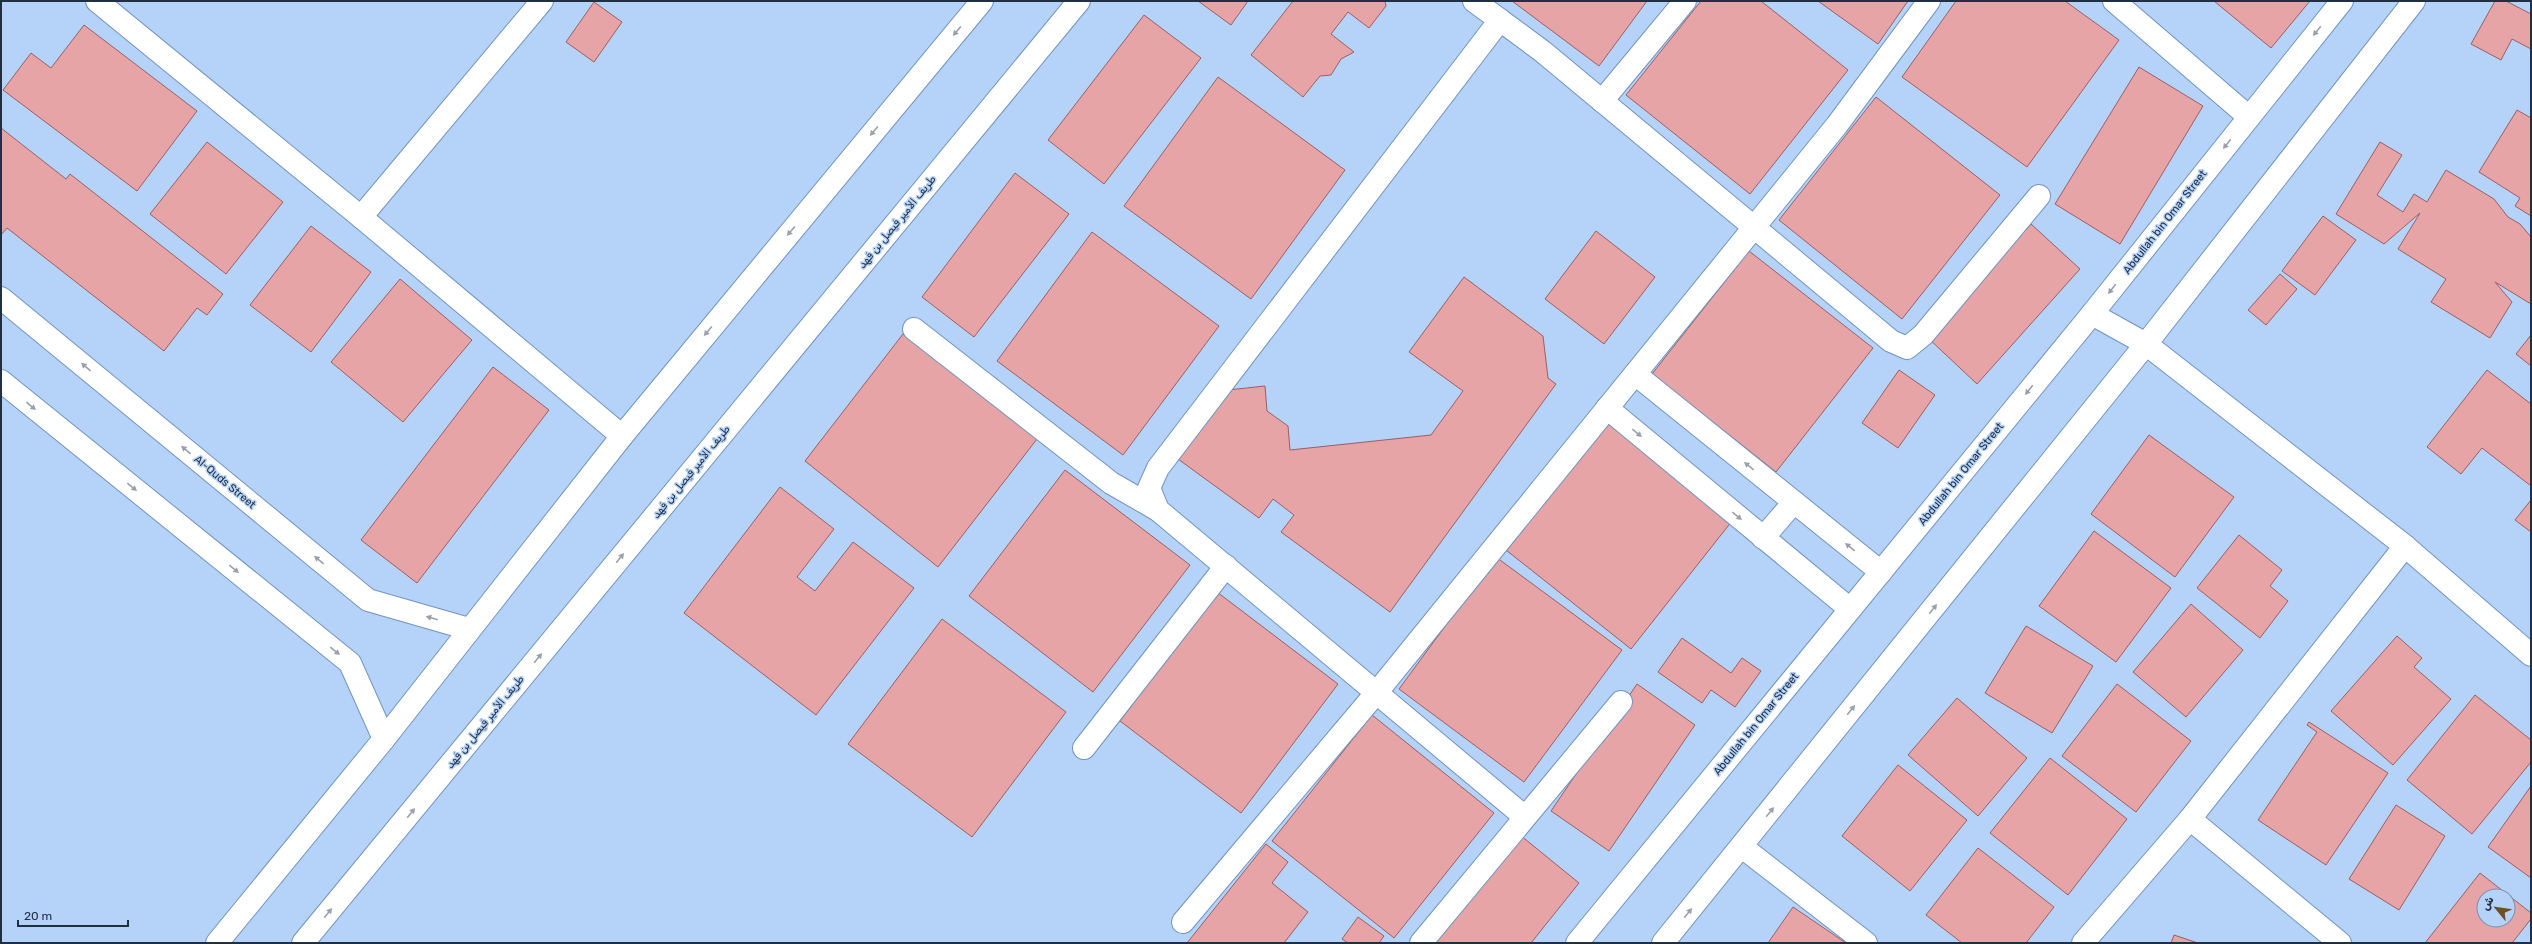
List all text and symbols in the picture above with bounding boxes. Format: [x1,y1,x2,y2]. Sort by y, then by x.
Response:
one-way arrow [953,26,962,36]
one-way arrow [2313,26,2322,37]
one-way arrow [870,126,879,136]
one-way arrow [2223,138,2232,149]
street label: Abdullah bin Omar Street [2120,167,2210,277]
street label: طريف الأمير فيصل بن فهد [855,173,939,271]
one-way arrow [787,226,796,237]
one-way arrow [2107,284,2116,295]
one-way arrow [704,326,713,337]
one-way arrow [80,363,91,372]
one-way arrow [2025,385,2034,396]
one-way arrow [26,401,37,410]
street label: Abdullah bin Omar Street [1916,420,2007,528]
street label: طريف الأمير فيصل بن فهد [649,423,733,521]
one-way arrow [1631,429,1642,438]
one-way arrow [181,446,191,455]
street label: Al-Quds Street [192,453,259,512]
one-way arrow [1744,461,1755,470]
one-way arrow [127,483,138,492]
one-way arrow [1732,511,1742,520]
one-way arrow [1845,543,1856,552]
one-way arrow [616,552,625,563]
one-way arrow [313,555,324,564]
one-way arrow [228,565,239,573]
one-way arrow [1929,604,1937,615]
one-way arrow [425,615,438,621]
one-way arrow [329,646,340,655]
one-way arrow [533,653,542,664]
street label: Abdullah bin Omar Street [1711,670,1802,778]
street label: طريف الأمير فيصل بن فهد [443,673,527,771]
one-way arrow [1847,705,1856,716]
one-way arrow [1765,806,1774,817]
one-way arrow [406,807,415,818]
north arrow [2476,888,2516,928]
text: ش [2479,894,2497,913]
scale bar [18,902,128,928]
one-way arrow [323,907,332,918]
one-way arrow [1684,907,1692,918]
text: 20 m [24,909,52,923]

